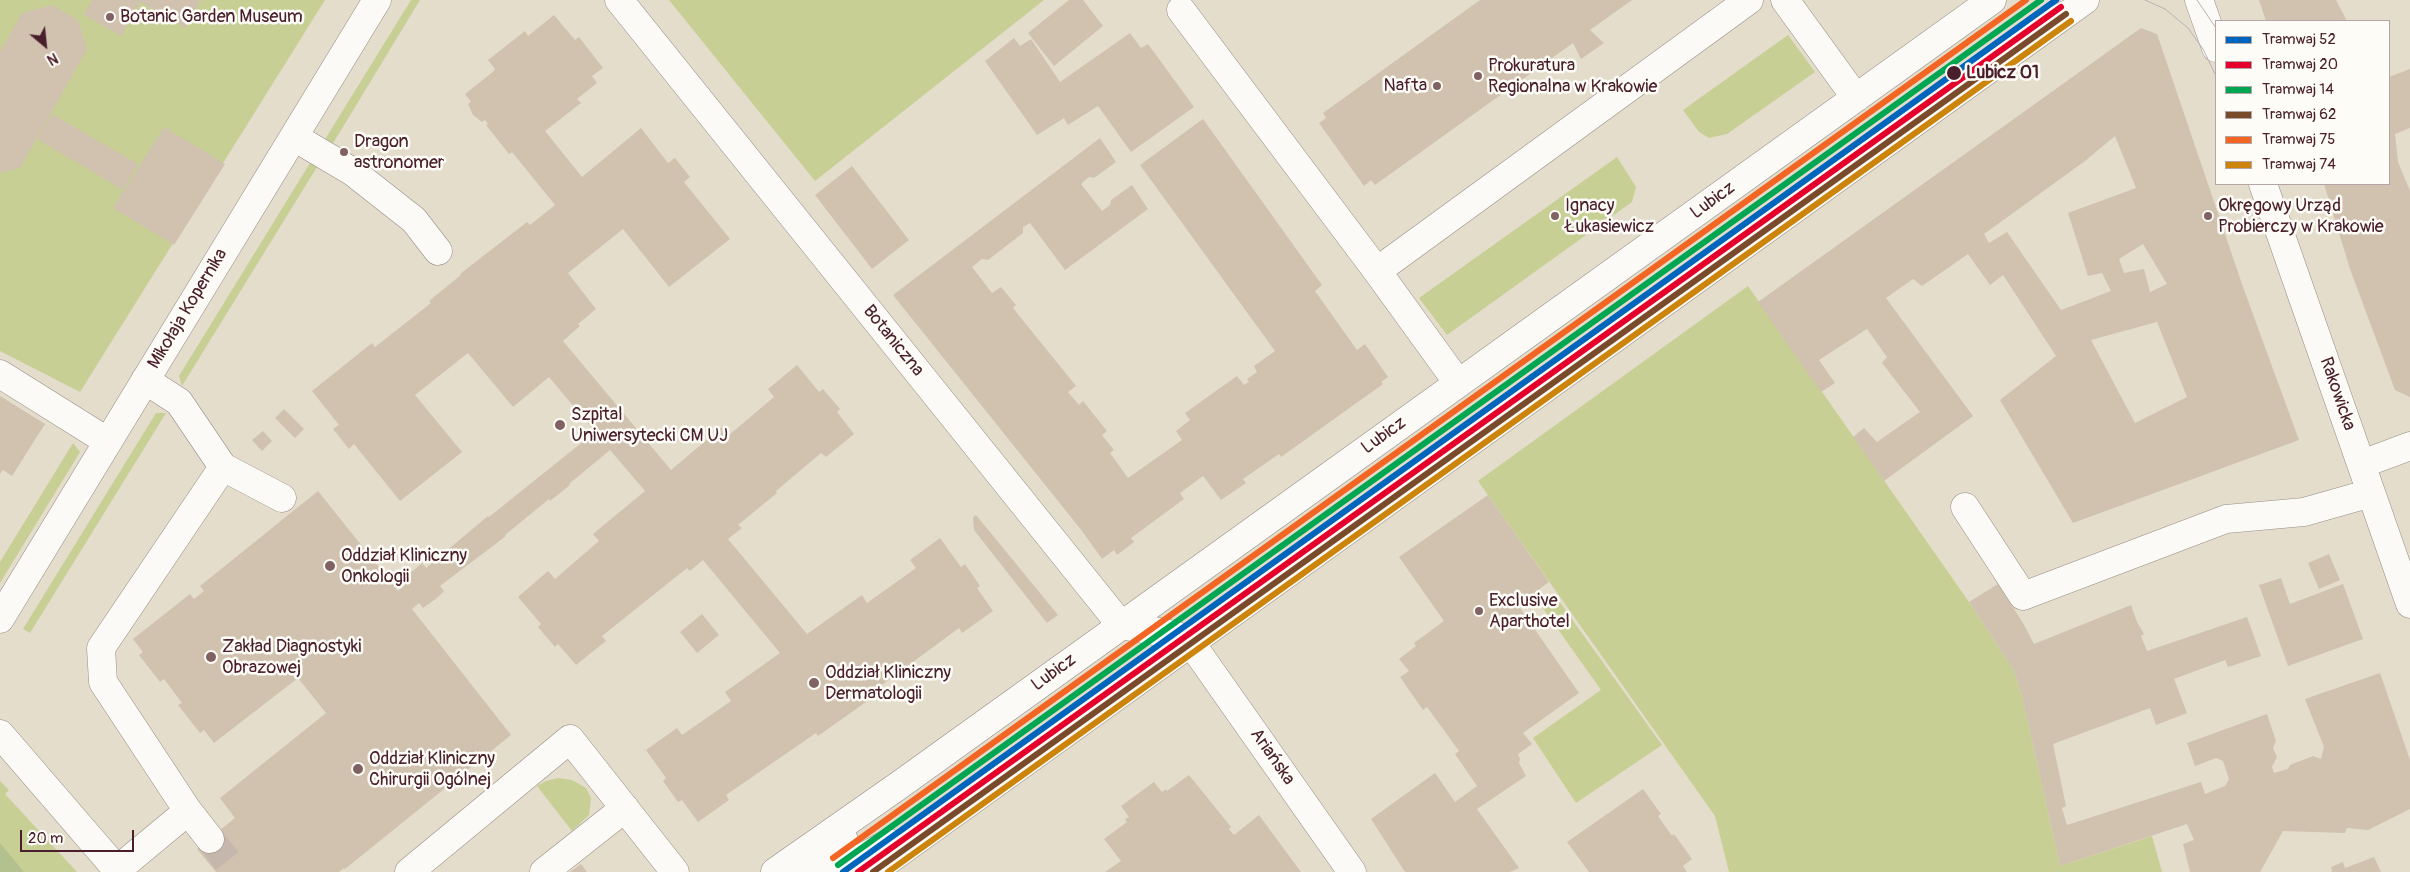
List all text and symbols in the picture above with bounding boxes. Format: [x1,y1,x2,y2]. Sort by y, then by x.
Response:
place label: Botanic Garden Museum [120,6,303,28]
marker: Botanic Garden Museum [104,11,116,23]
north arrow [20,20,70,70]
legend [2215,20,2390,185]
text: Tramwaj 52 [2262,30,2336,49]
text: N [44,49,60,68]
place label: Prokuratura Regionalna w Krakowie [1488,55,1657,98]
text: Tramwaj 20 [2262,55,2338,74]
place label: Lubicz 01 [1966,62,2039,84]
marker: Lubicz 01 [1945,64,1963,82]
marker: Prokuratura Regionalna w Krakowie [1472,70,1484,82]
place label: Nafta [1384,75,1427,97]
marker: Nafta [1431,80,1443,92]
text: Tramwaj 14 [2262,80,2334,99]
text: Tramwaj 62 [2262,105,2336,124]
text: Tramwaj 75 [2262,130,2335,149]
place label: Dragon astronomer [354,131,444,173]
marker: Dragon astronomer [338,146,350,158]
text: Tramwaj 74 [2262,155,2336,174]
street label: Lubicz [1687,178,1739,224]
place label: Ignacy Łukasiewicz [1565,195,1654,238]
place label: Okręgowy Urząd Probierczy w Krakowie [2218,195,2384,238]
marker: Ignacy Łukasiewicz [1549,210,1561,222]
marker: Okręgowy Urząd Probierczy w Krakowie [2202,210,2214,222]
street label: Mikołaja Kopernika [144,245,232,373]
street label: Botaniczna [858,301,928,381]
street label: Rakowicka [2314,354,2360,434]
place label: Szpital Uniwersytecki CM UJ [571,404,728,446]
street label: Lubicz [1358,413,1410,459]
marker: Szpital Uniwersytecki CM UJ [553,418,567,432]
place label: Oddział Kliniczny Onkologii [341,545,467,588]
marker: Oddział Kliniczny Onkologii [323,559,337,573]
place label: Exclusive Aparthotel [1489,590,1570,632]
marker: Exclusive Aparthotel [1473,605,1485,617]
place label: Zakład Diagnostyki Obrazowej [222,636,362,679]
marker: Zakład Diagnostyki Obrazowej [204,650,218,664]
street label: Lubicz [1028,650,1080,696]
place label: Oddział Kliniczny Dermatologii [825,662,951,704]
marker: Oddział Kliniczny Dermatologii [807,676,821,690]
street label: Ariańska [1245,725,1299,789]
place label: Oddział Kliniczny Chirurgii Ogólnej [369,748,495,791]
marker: Oddział Kliniczny Chirurgii Ogólnej [351,762,365,776]
scale bar [22,820,136,852]
text: 20 m [28,829,63,848]

